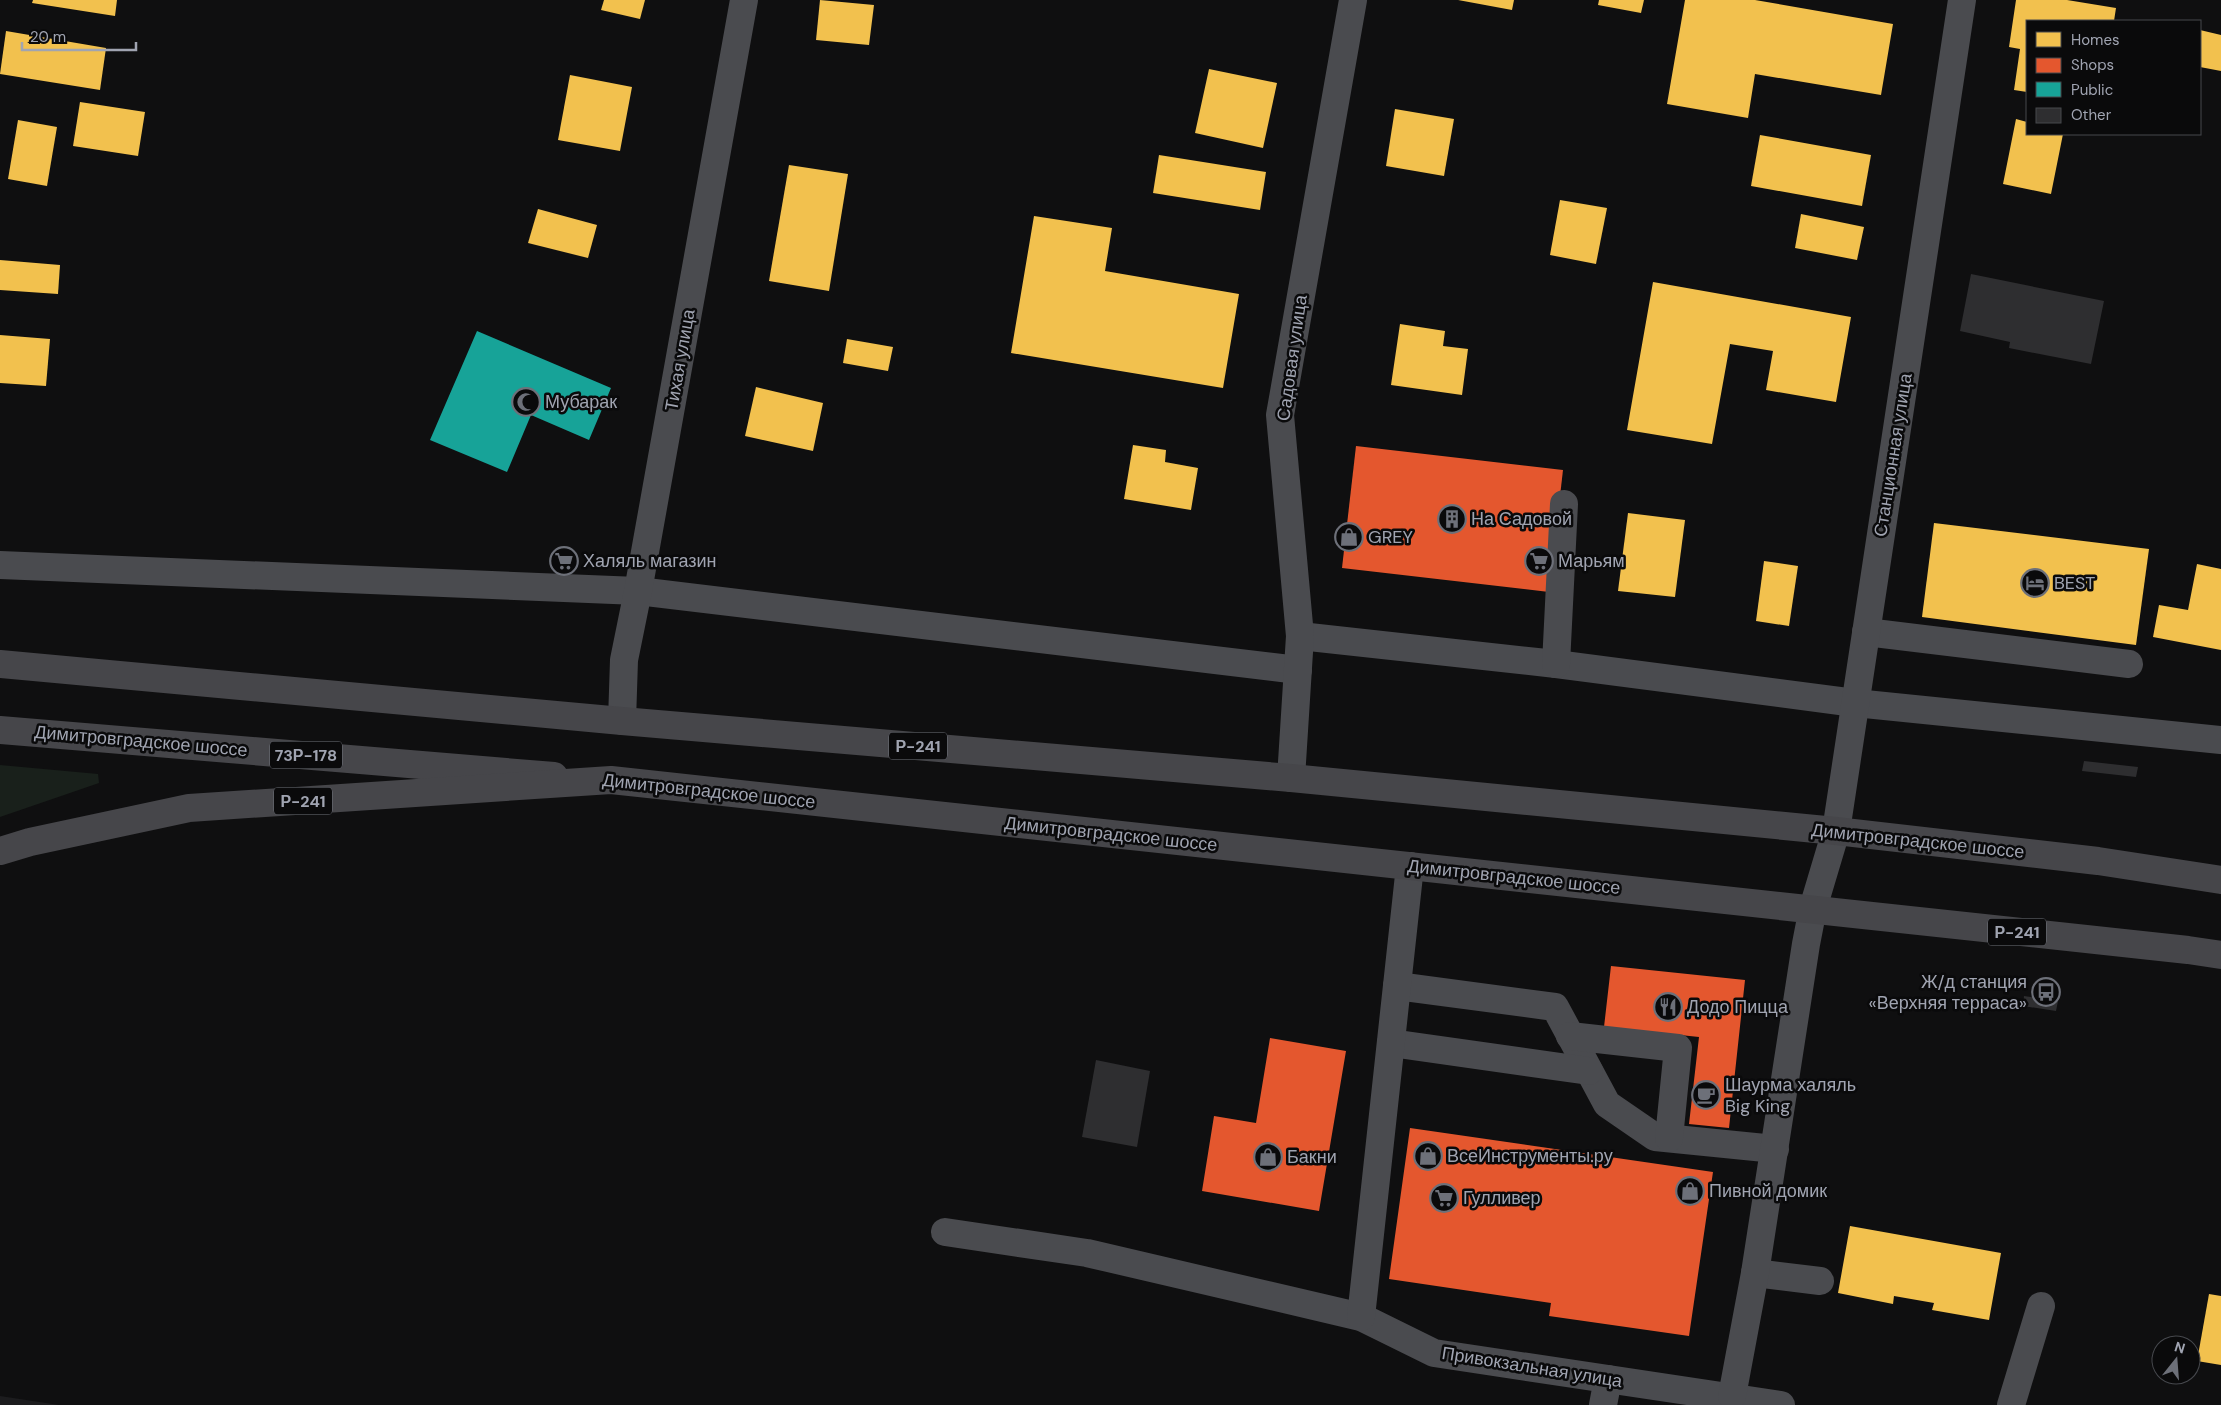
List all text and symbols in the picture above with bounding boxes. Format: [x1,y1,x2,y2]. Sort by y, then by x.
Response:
scale bar [22,20,136,52]
legend [2026,20,2201,135]
text: 20 m [30,27,66,47]
text: Homes [2071,30,2120,50]
text: Shops [2071,55,2114,75]
text: Public [2071,80,2113,100]
text: Other [2071,105,2112,125]
street label: Садовая улица [1271,292,1313,423]
street label: Тихая улица [659,306,701,413]
street label: Станционная улица [1868,371,1918,539]
mosque icon: Мубарак [511,387,541,417]
place label: Мубарак [545,390,617,414]
building icon: На Садовой [1437,504,1467,534]
place label: На Садовой [1471,507,1572,531]
shop icon: GREY [1334,522,1364,552]
place label: GREY [1368,525,1414,549]
supermarket icon: Халяль магазин [549,546,579,576]
supermarket icon: Марьям [1524,546,1554,576]
place label: Халяль магазин [583,549,717,573]
place label: Марьям [1558,549,1625,573]
hotel icon: BEST [2020,568,2050,598]
place label: BEST [2054,571,2095,595]
street label: Димитровградское шоссе [33,720,249,762]
road number: Р-241 [889,732,947,759]
road number: 73Р-178 [270,742,342,768]
street label: Димитровградское шоссе [601,768,817,814]
road number: Р-241 [274,788,332,814]
street label: Димитровградское шоссе [1003,811,1219,857]
street label: Димитровградское шоссе [1810,818,2026,864]
street label: Димитровградское шоссе [1406,854,1622,900]
road number: Р-241 [1988,919,2046,946]
place label: Ж/д станция «Верхняя терраса» [1869,970,2027,1015]
bus stop icon: Ж/д станция «Верхняя терраса» [2031,977,2061,1007]
restaurant icon: Додо Пицца [1653,992,1683,1022]
place label: Додо Пицца [1687,995,1789,1019]
place label: Шаурма халяль Big King [1725,1073,1856,1118]
cafe icon: Шаурма халяль Big King [1691,1080,1721,1110]
shop icon: ВсеИнструменты.ру [1413,1141,1443,1171]
shop icon: Бакни [1253,1142,1283,1172]
place label: ВсеИнструменты.ру [1447,1144,1613,1168]
place label: Бакни [1287,1145,1337,1169]
shop icon: Пивной домик [1675,1176,1705,1206]
place label: Пивной домик [1709,1179,1827,1203]
supermarket icon: Гулливер [1429,1183,1459,1213]
place label: Гулливер [1463,1186,1541,1210]
north arrow [2151,1335,2201,1385]
text: N [2172,1337,2187,1358]
street label: Привокзальная улица [1440,1341,1625,1393]

